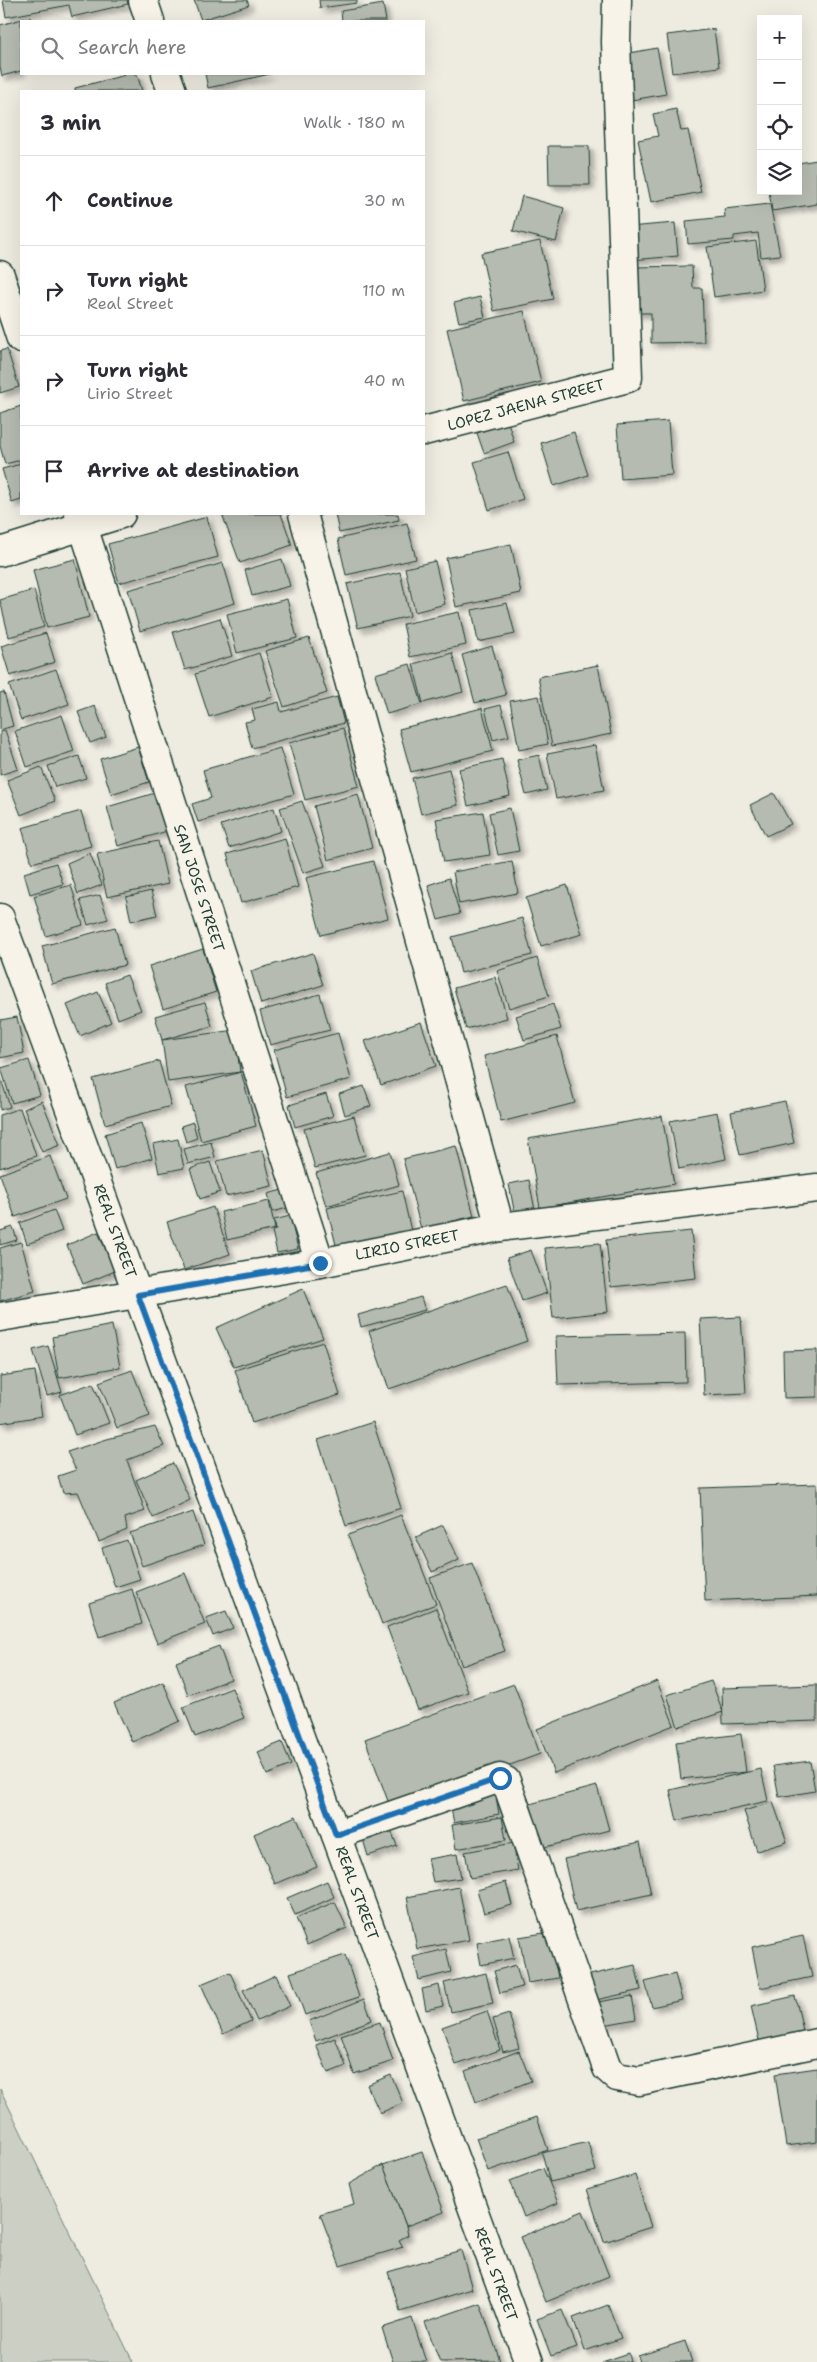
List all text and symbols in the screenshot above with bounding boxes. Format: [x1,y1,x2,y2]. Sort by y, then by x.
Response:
map controls [757,15,802,195]
button: + [757,15,802,60]
search box [20,20,425,75]
icon: search [38,34,66,62]
text: Search here [78,35,187,60]
button: − [757,60,802,105]
button: locate [757,105,802,150]
text: 3 min [40,109,101,137]
text: Walk · 180 m [303,112,405,133]
button: layers [757,150,802,195]
icon: ahead [40,187,68,215]
text: Continue [87,188,173,213]
text: 30 m [364,190,405,211]
text: Turn right [87,268,188,293]
icon: right [40,277,68,305]
text: 110 m [362,280,405,301]
text: Real Street [87,293,174,314]
text: Turn right [87,358,188,383]
icon: right [40,367,68,395]
text: 40 m [363,370,405,391]
street label: LOPEZ JAENA STREET [445,374,607,436]
text: Lirio Street [87,383,173,404]
icon: arrive [40,457,68,485]
text: Arrive at destination [87,458,299,483]
street label: SAN JOSE STREET [169,822,229,954]
street label: REAL STREET [89,1181,141,1281]
street label: LIRIO STREET [353,1225,461,1265]
route end [309,1252,332,1275]
route start [489,1767,512,1790]
street label: REAL STREET [331,1843,383,1943]
street label: REAL STREET [470,2224,522,2324]

